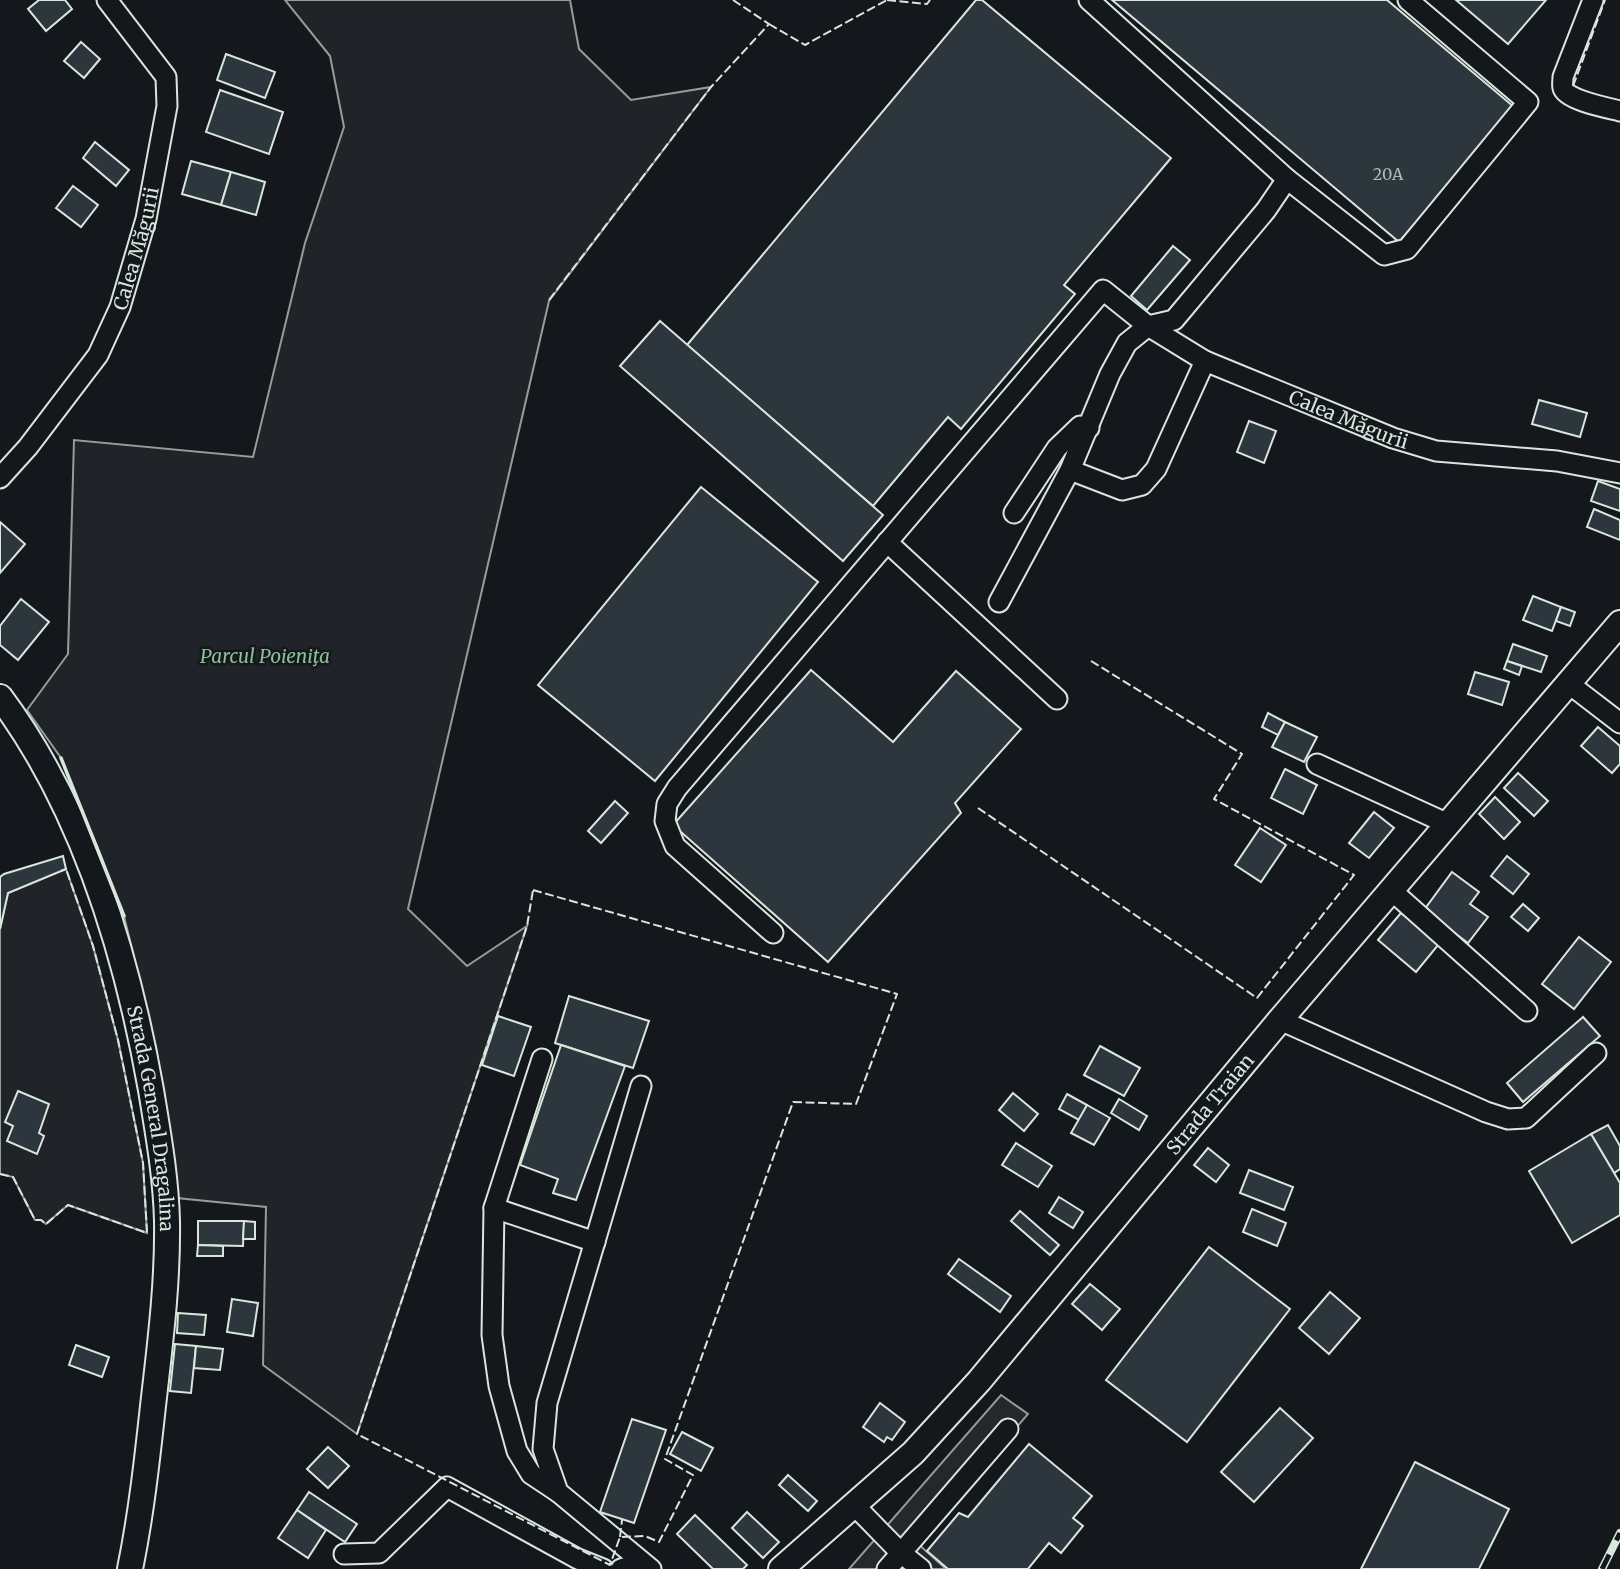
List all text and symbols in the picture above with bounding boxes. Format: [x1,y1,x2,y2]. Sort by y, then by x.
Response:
house number: 20A [1373,164,1404,184]
street label: Calea Măgurii [108,185,164,313]
street label: Calea Măgurii [1285,385,1411,454]
park label: Parcul Poieniţa [200,644,330,668]
street label: Strada General Dragalina [122,1003,179,1232]
street label: Strada Traian [1161,1048,1259,1159]

